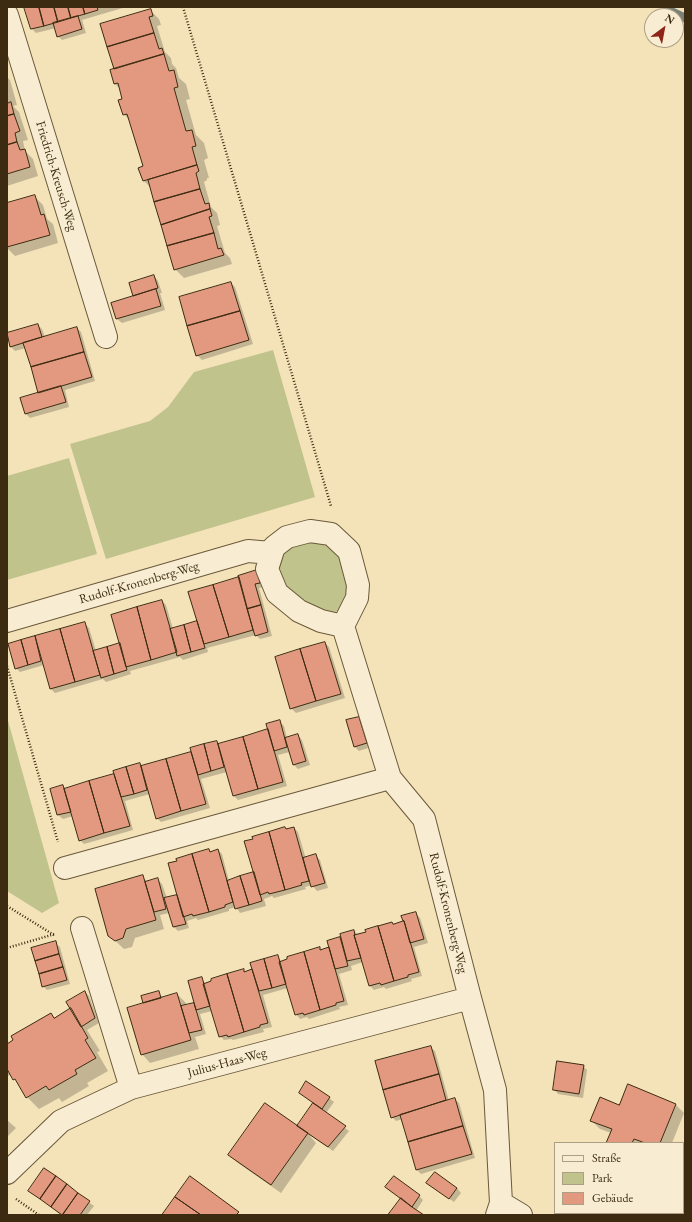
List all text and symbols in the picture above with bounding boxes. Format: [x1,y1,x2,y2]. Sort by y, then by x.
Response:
north arrow [644,8,684,48]
text: N [662,10,677,27]
street label: Friedrich-Kreusch-Weg [32,119,80,233]
street label: Rudolf-Kronenberg-Weg [77,558,201,608]
street label: Rudolf-Kronenberg-Weg [425,851,471,975]
street label: Julius-Haas-Weg [186,1045,268,1081]
legend [554,1142,684,1214]
text: Straße [592,1150,621,1166]
text: Park [592,1170,612,1186]
text: Gebäude [592,1190,633,1206]

